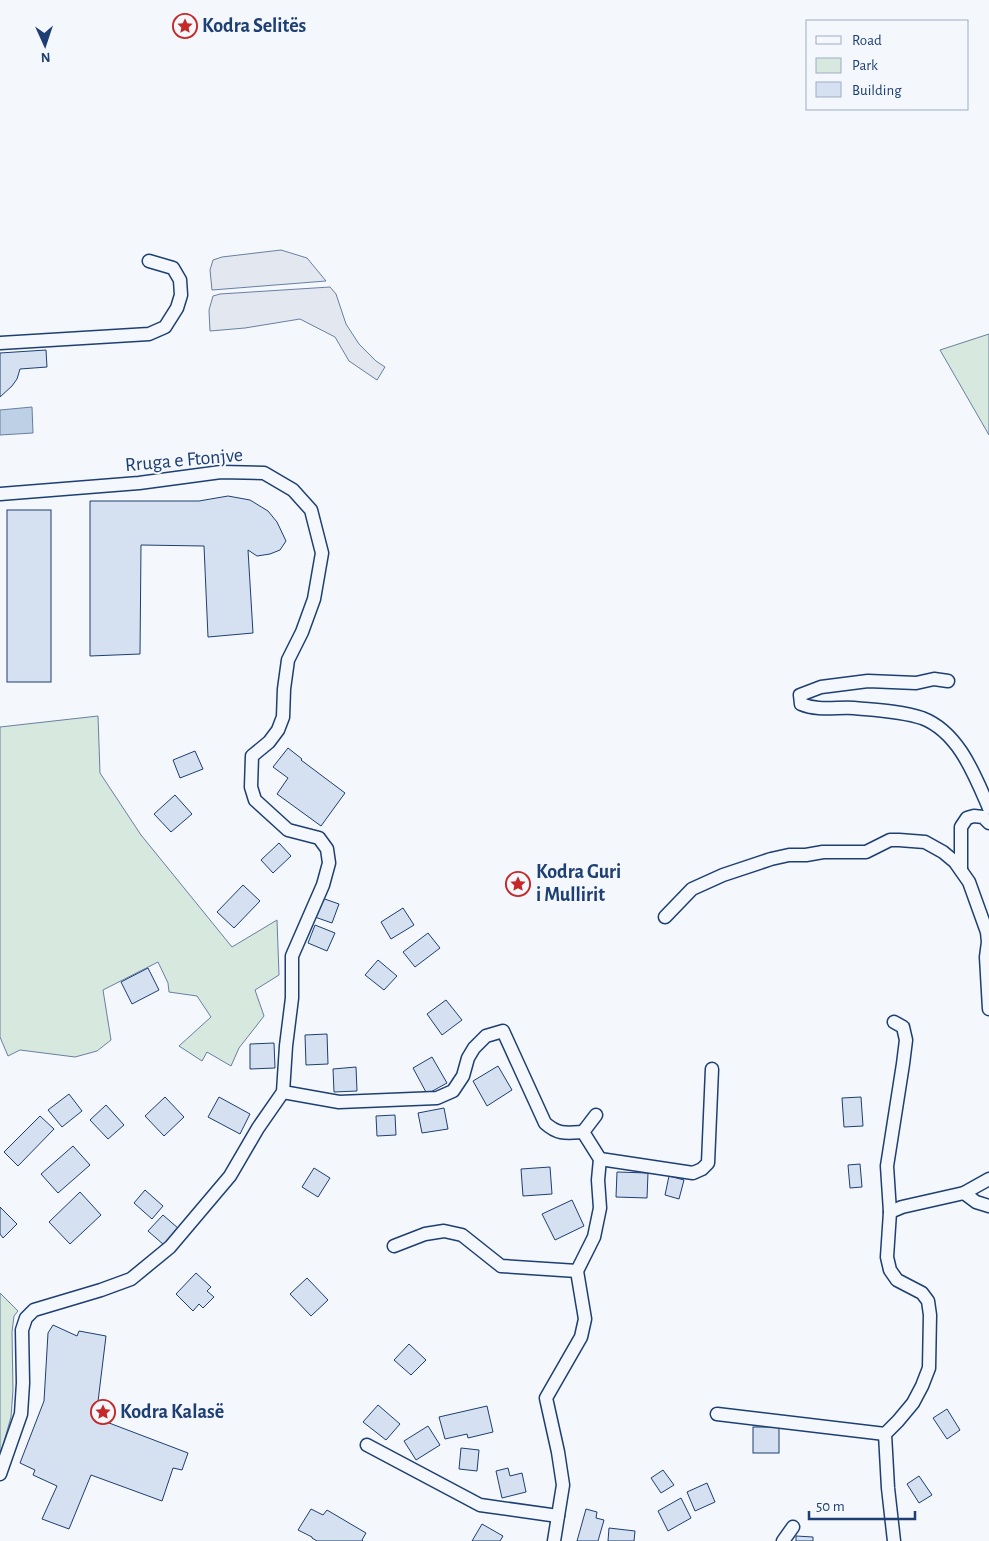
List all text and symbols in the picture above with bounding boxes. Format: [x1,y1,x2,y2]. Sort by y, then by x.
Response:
place icon: Kodra Selitës [172,13,198,39]
place label: Kodra Selitës [202,16,307,36]
north arrow [20,20,70,70]
legend [806,20,969,110]
text: Road [852,33,882,48]
text: N [40,50,51,64]
text: Park [852,58,878,73]
text: Building [852,83,902,98]
street label: Rruga e Ftonjve [124,445,244,475]
place label: Kodra Guri i Mullirit [536,862,621,905]
place icon: Kodra Guri i Mullirit [505,871,531,897]
place icon: Kodra Kalasë [90,1399,116,1425]
place label: Kodra Kalasë [120,1402,224,1422]
scale bar [809,1488,915,1520]
text: 50 m [816,1499,845,1514]

